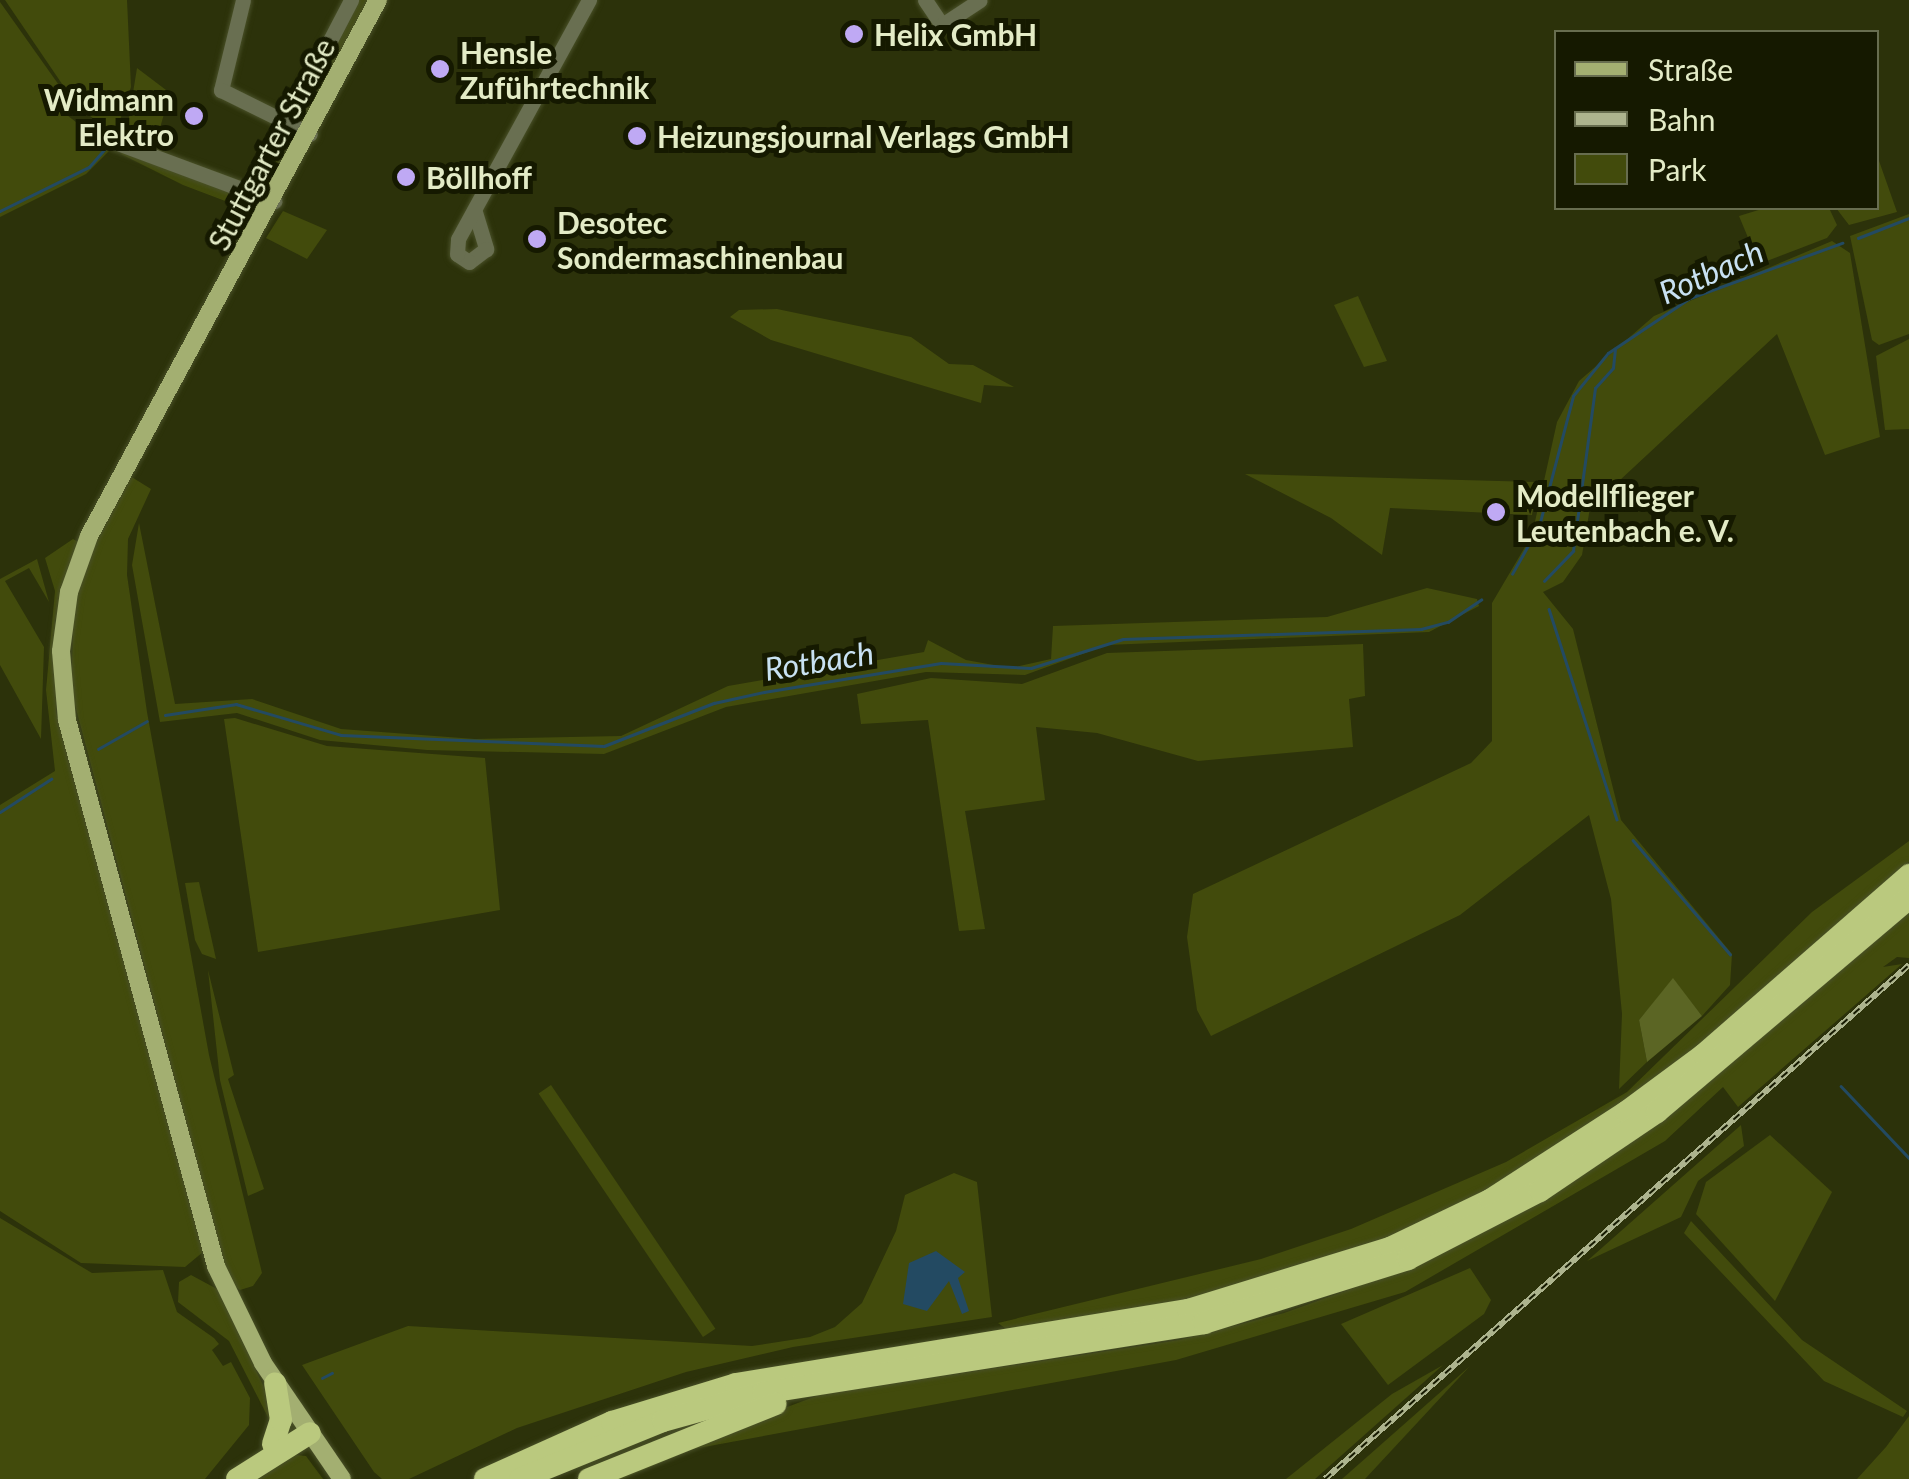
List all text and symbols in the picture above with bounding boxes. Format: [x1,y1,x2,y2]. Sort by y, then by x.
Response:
place label: Helix GmbH [874,16,1037,52]
marker: Helix GmbH [843,23,865,45]
legend [1554,30,1879,210]
street label: Stuttgarter Straße [200,32,342,256]
place label: Hensle Zuführtechnik [460,34,649,104]
text: Straße [1648,51,1733,87]
marker: Hensle Zuführtechnik [429,58,451,80]
place label: Widmann Elektro [44,81,174,152]
text: Bahn [1648,101,1716,137]
marker: Widmann Elektro [183,105,205,127]
place label: Heizungsjournal Verlags GmbH [657,118,1071,154]
marker: Heizungsjournal Verlags GmbH [626,125,648,147]
text: Park [1648,151,1707,187]
place label: Böllhoff [426,159,532,195]
marker: Böllhoff [395,166,417,188]
place label: Desotec Sondermaschinenbau [557,204,843,274]
marker: Desotec Sondermaschinenbau [526,228,548,250]
water label: Rotbach [1653,232,1769,312]
place label: Modellflieger Leutenbach e. V. [1516,477,1735,548]
marker: Modellflieger Leutenbach e. V. [1485,501,1507,523]
water label: Rotbach [762,633,876,689]

